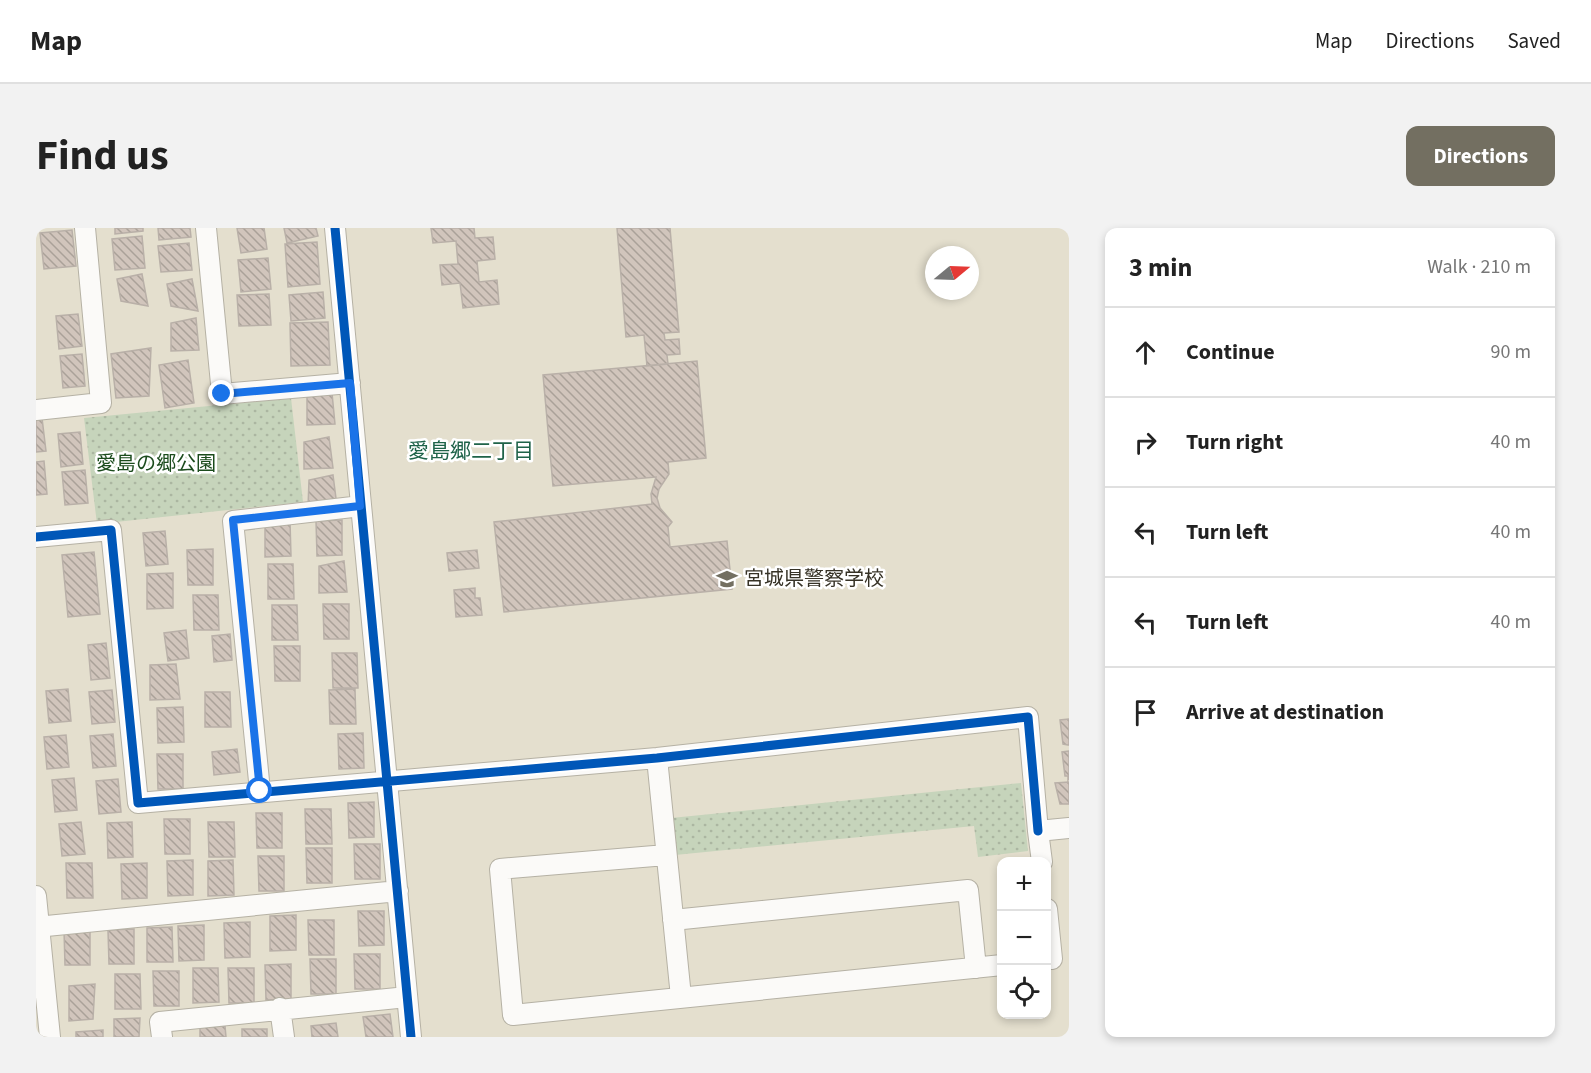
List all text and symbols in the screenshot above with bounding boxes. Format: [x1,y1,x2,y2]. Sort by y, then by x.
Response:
text: Map [30,21,82,61]
text: Map [1315,26,1353,56]
text: Directions [1386,26,1474,56]
text: Saved [1507,26,1561,56]
text: Find us [36,126,169,186]
button: Directions [1406,126,1555,186]
north arrow [925,246,979,300]
text: 3 min [1129,249,1192,286]
text: Walk · 210 m [1427,253,1531,281]
icon: ahead [1129,336,1162,369]
text: Continue [1186,336,1275,368]
text: 90 m [1491,338,1531,366]
route end [208,380,234,406]
icon: right [1129,426,1162,459]
text: Turn right [1186,426,1283,458]
text: 40 m [1491,428,1531,456]
district label: 愛島郷二丁目 [408,436,534,466]
park label: 愛島の郷公園 [96,450,216,478]
icon: left [1129,516,1162,549]
text: Turn left [1186,516,1268,548]
text: 40 m [1491,518,1531,546]
place label: 宮城県警察学校 [744,565,884,593]
school or university icon: 宮城県警察学校 [715,567,739,591]
icon: left [1129,606,1162,639]
text: Turn left [1186,606,1268,638]
text: 40 m [1491,608,1531,636]
icon: arrive [1129,696,1162,729]
text: Arrive at destination [1186,696,1384,728]
route start [246,777,272,803]
map controls [997,857,1051,1019]
button: + [997,857,1051,911]
button: − [997,911,1051,965]
button: locate [997,965,1051,1019]

